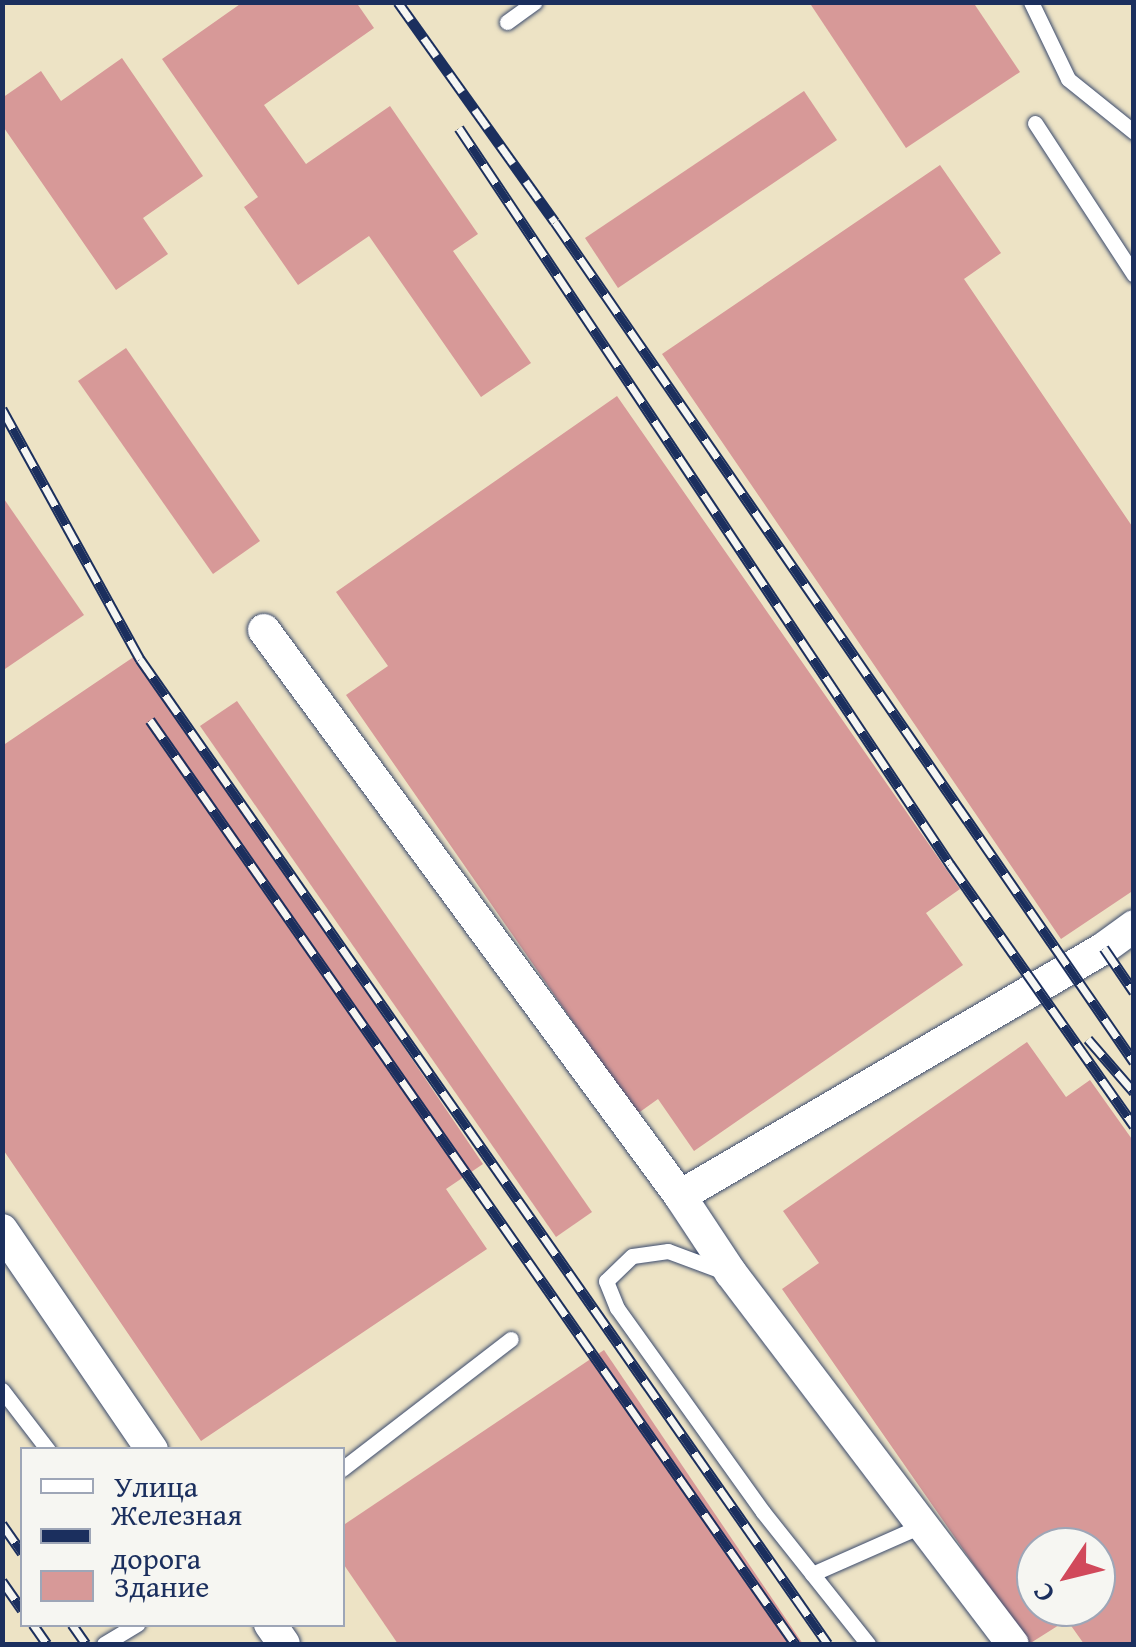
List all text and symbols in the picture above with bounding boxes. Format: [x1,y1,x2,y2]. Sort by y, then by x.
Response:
legend [20,1447,345,1627]
text: Улица [114,1464,198,1508]
text: Железная дорога [111,1492,242,1580]
north arrow [1016,1527,1116,1627]
text: Здание [114,1564,209,1608]
text: С [1021,1575,1064,1612]

